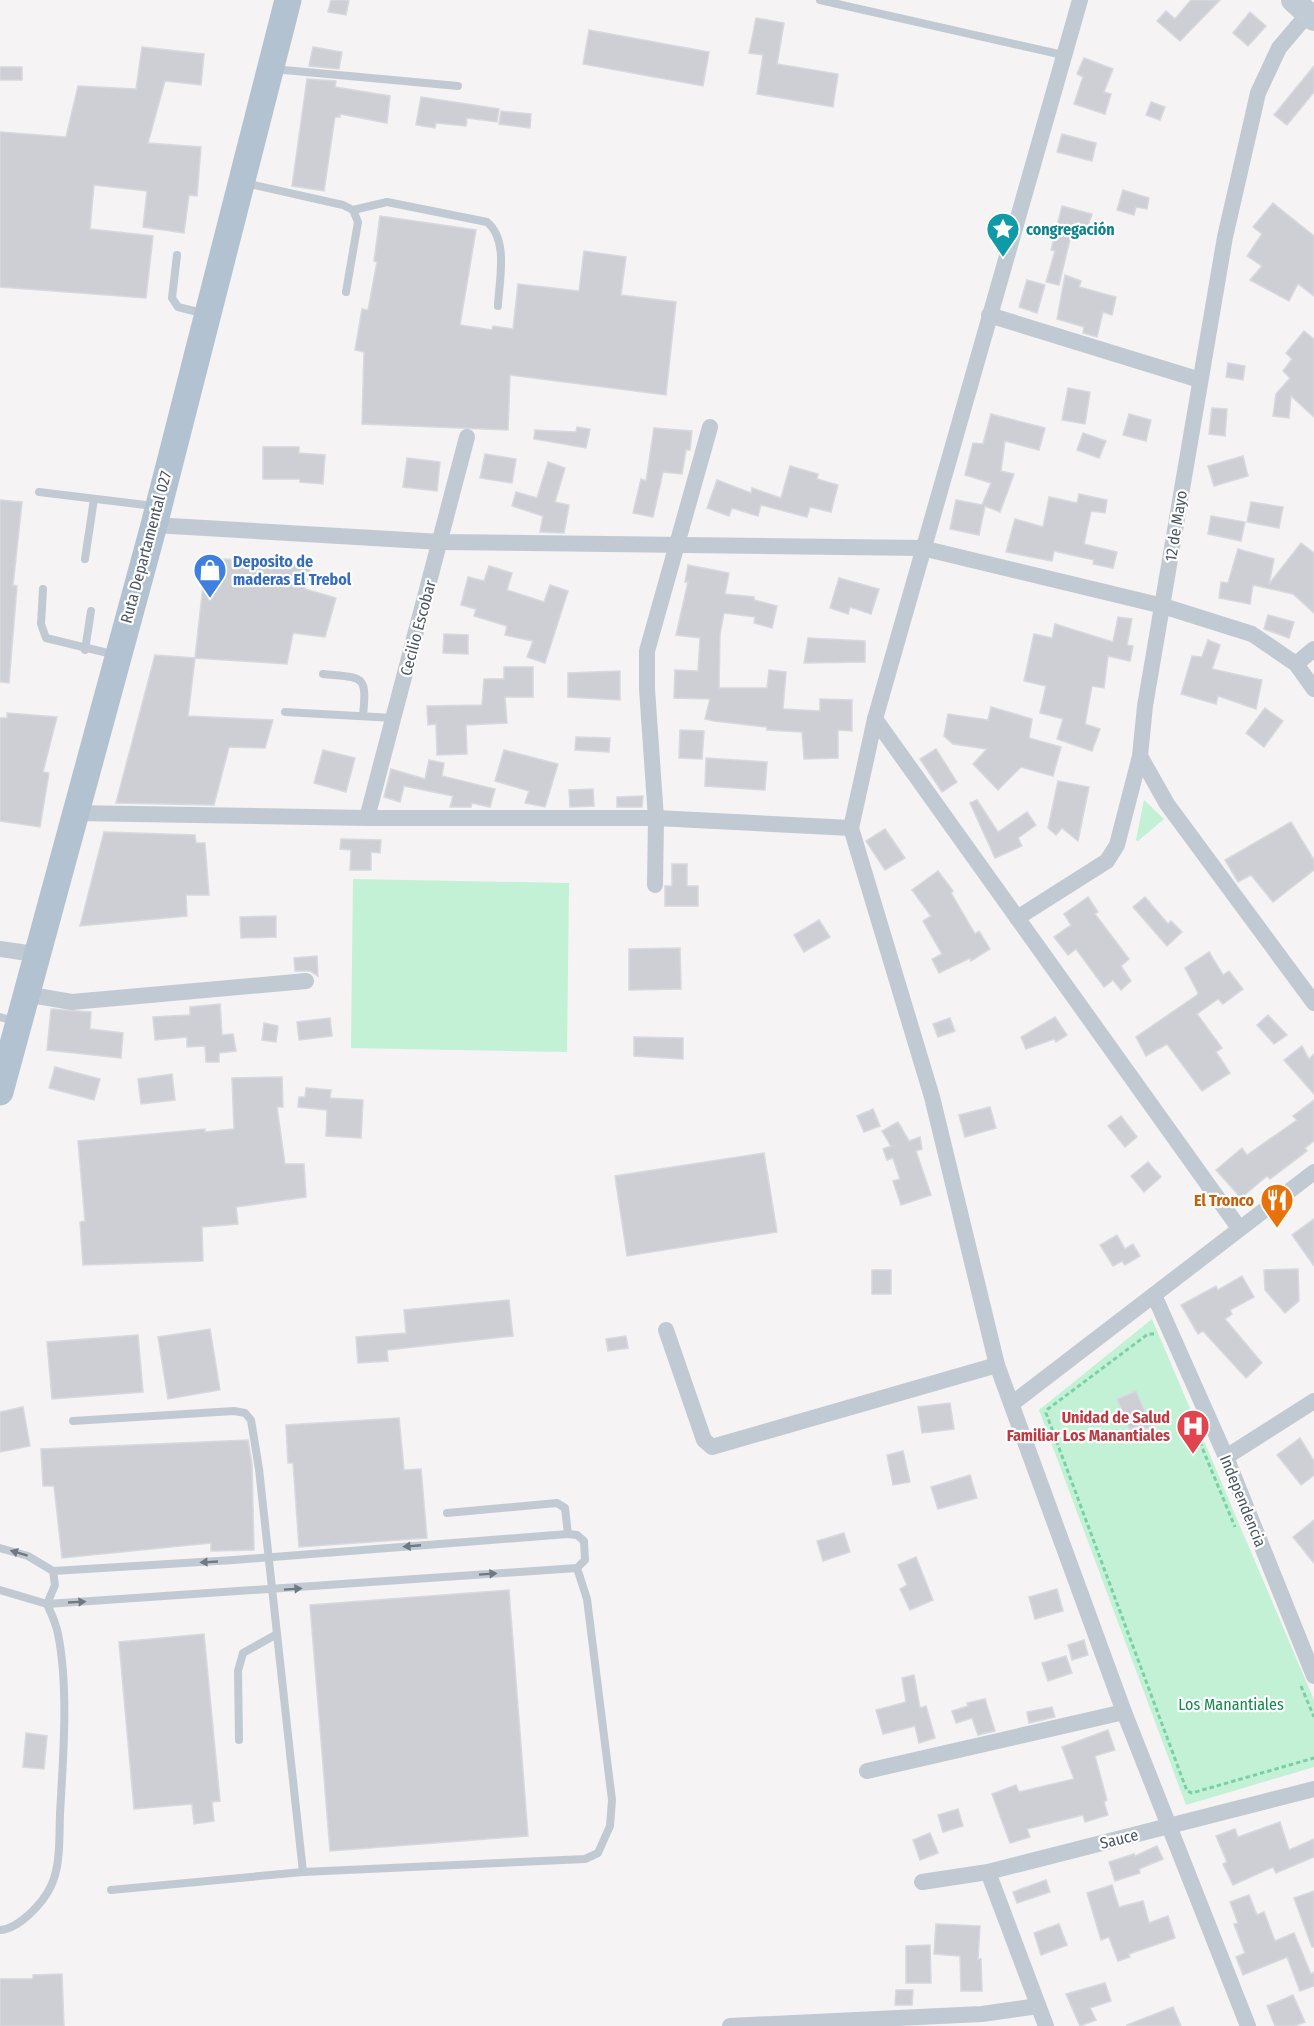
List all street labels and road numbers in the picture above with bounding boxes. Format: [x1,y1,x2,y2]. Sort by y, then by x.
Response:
street label: Ruta Departamental 027 [117,468,176,625]
street label: 12 de Mayo [1161,489,1191,563]
street label: Cecilio Escobar [396,578,440,678]
street label: Independencia [1216,1452,1270,1550]
street label: Sauce [1098,1825,1140,1853]

